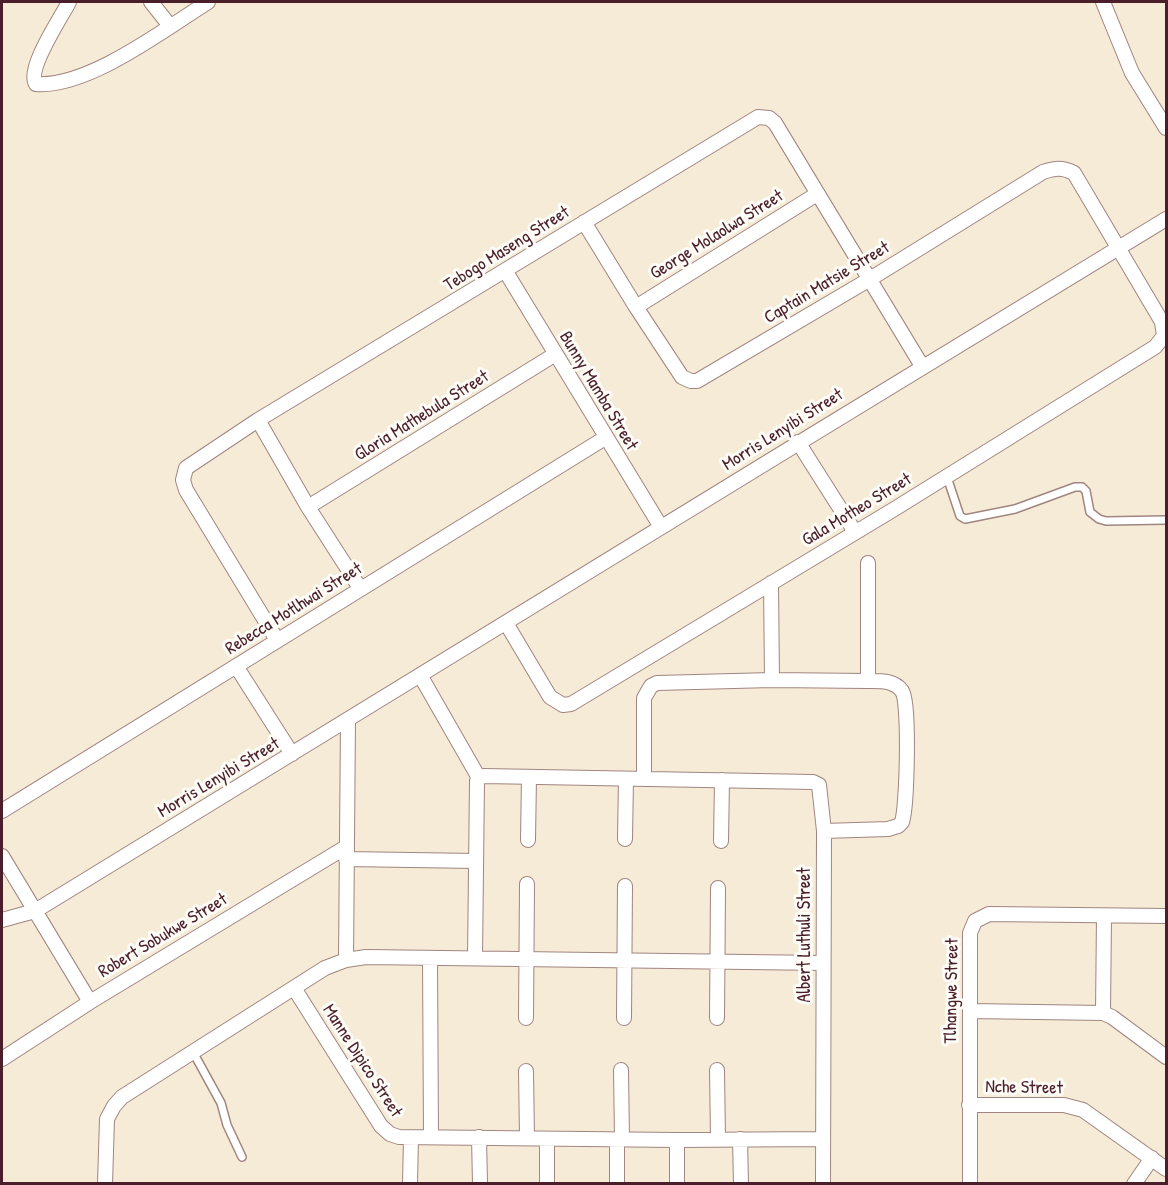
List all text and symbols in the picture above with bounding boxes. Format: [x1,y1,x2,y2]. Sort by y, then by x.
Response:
street label: George Molaolwa Street [647,185,787,285]
street label: Tebogo Maseng Street [440,202,574,296]
street label: Captain Matsie Street [760,237,894,329]
street label: Bunny Mamba Street [554,328,642,454]
street label: Gloria Mathebula Street [351,366,493,466]
street label: Morris Lenyibi Street [719,384,847,476]
street label: Gala Motheo Street [798,469,916,551]
street label: Rebecca Motlhwai Street [222,558,366,660]
street label: Morris Lenyibi Street [154,733,284,823]
street label: Albert Luthuli Street [794,867,816,1003]
street label: Robert Sobukwe Street [95,889,231,983]
street label: Tlhangwe Street [940,938,964,1044]
street label: Manne Dipico Street [318,1001,406,1121]
street label: Nche Street [985,1077,1063,1099]

